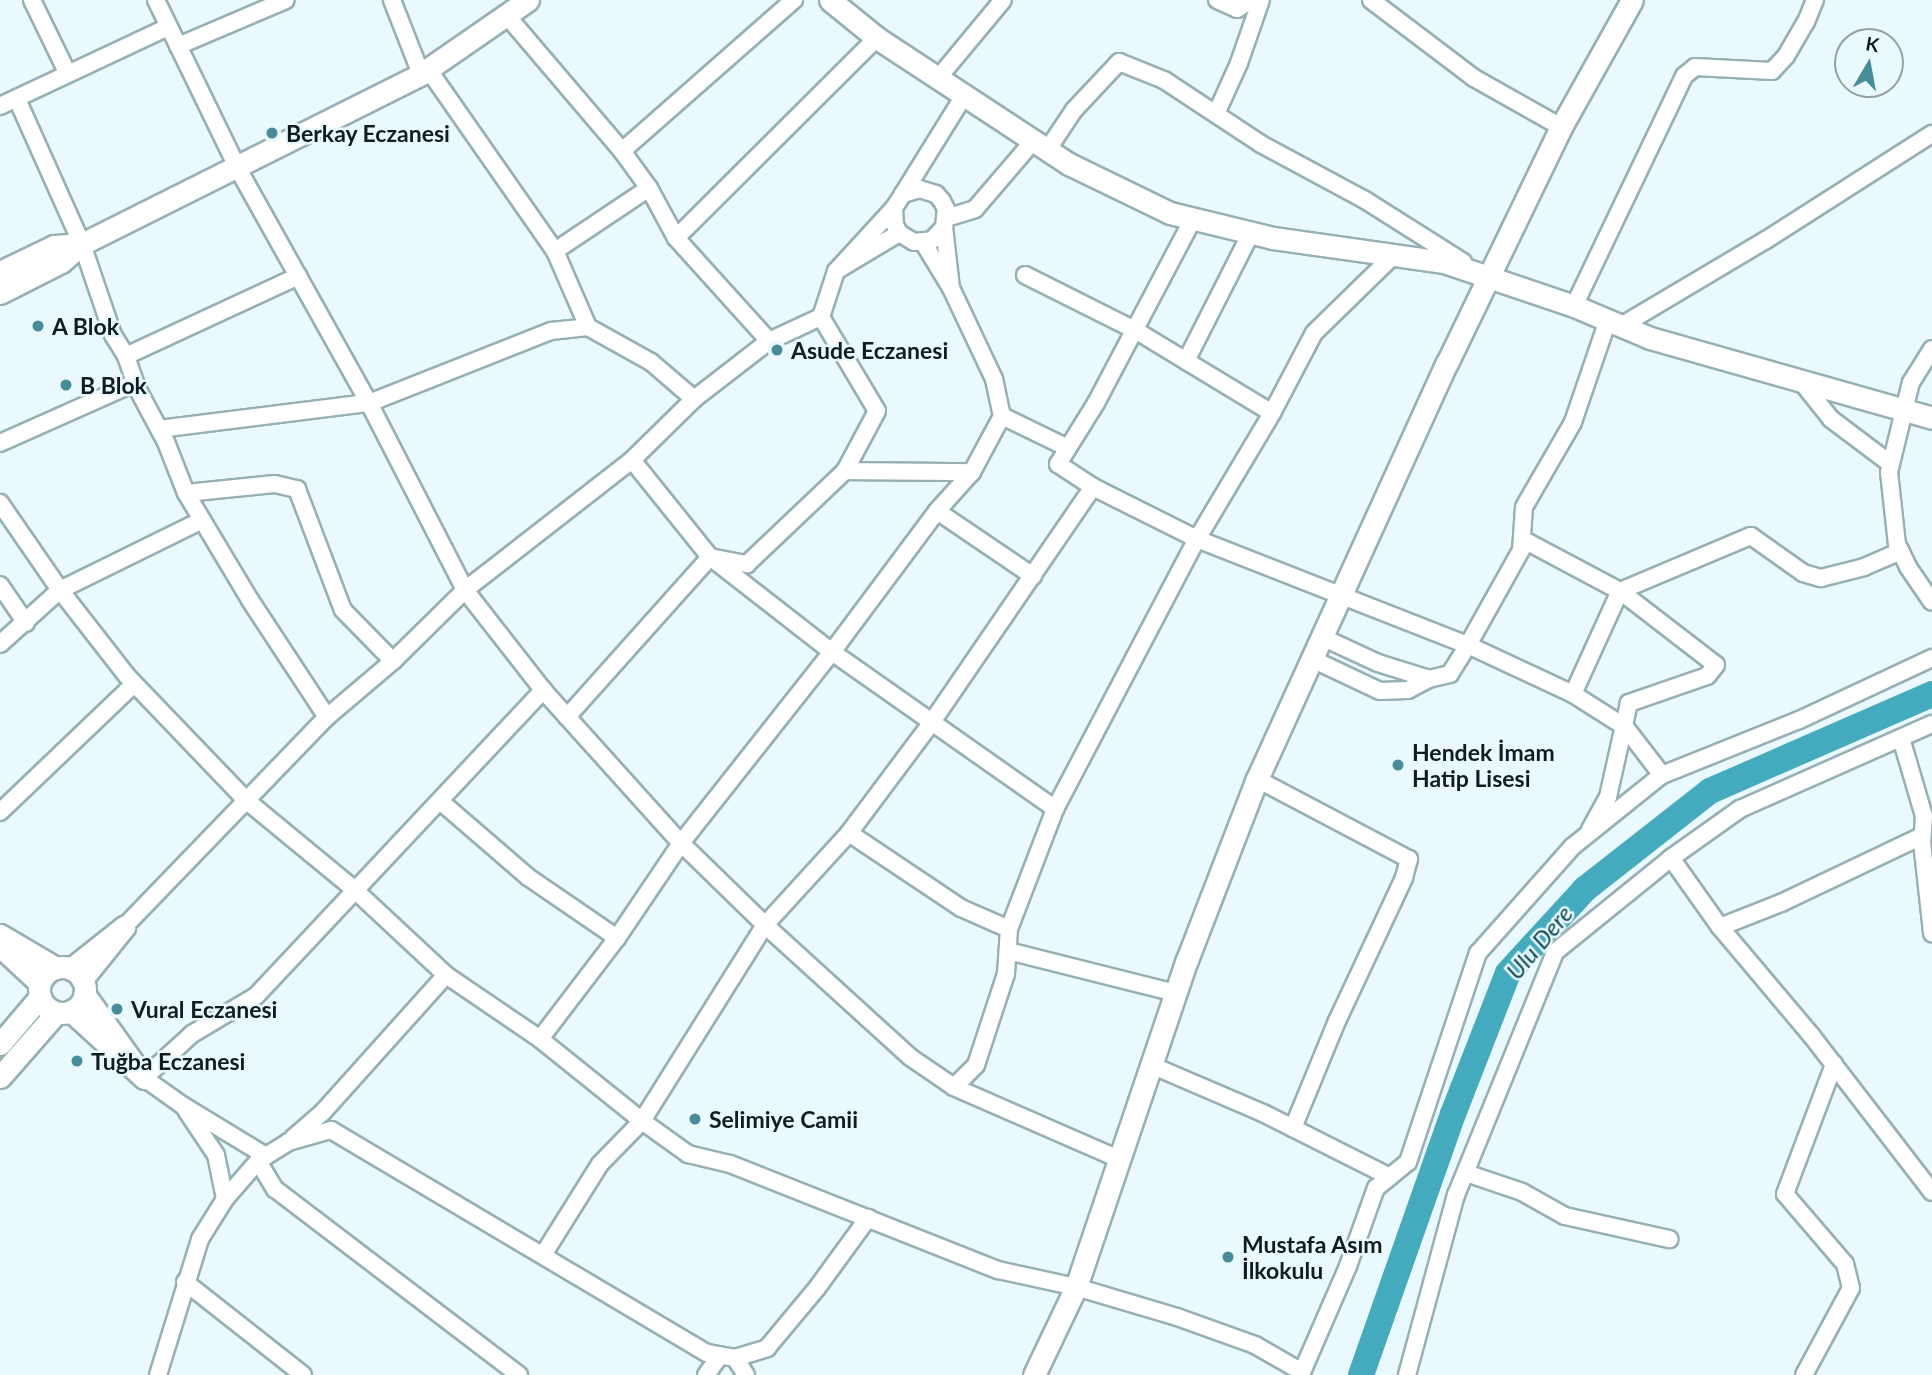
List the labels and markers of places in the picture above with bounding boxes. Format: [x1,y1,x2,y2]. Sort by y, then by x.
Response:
place label: Berkay Eczanesi [286,119,450,147]
marker: Berkay Eczanesi [264,125,280,141]
place label: A Blok [52,312,120,340]
marker: A Blok [30,318,46,334]
place label: Asude Eczanesi [791,336,948,364]
marker: Asude Eczanesi [769,342,785,358]
place label: B Blok [80,371,147,399]
marker: B Blok [58,377,74,393]
place label: Hendek İmam Hatip Lisesi [1412,738,1555,792]
marker: Hendek İmam Hatip Lisesi [1390,757,1406,773]
place label: Vural Eczanesi [131,995,277,1023]
marker: Vural Eczanesi [109,1001,125,1017]
place label: Tuğba Eczanesi [91,1047,245,1075]
marker: Tuğba Eczanesi [69,1053,85,1069]
place label: Selimiye Camii [709,1105,858,1133]
marker: Selimiye Camii [687,1111,703,1127]
place label: Mustafa Asım İlkokulu [1242,1230,1383,1284]
marker: Mustafa Asım İlkokulu [1220,1249,1236,1265]

